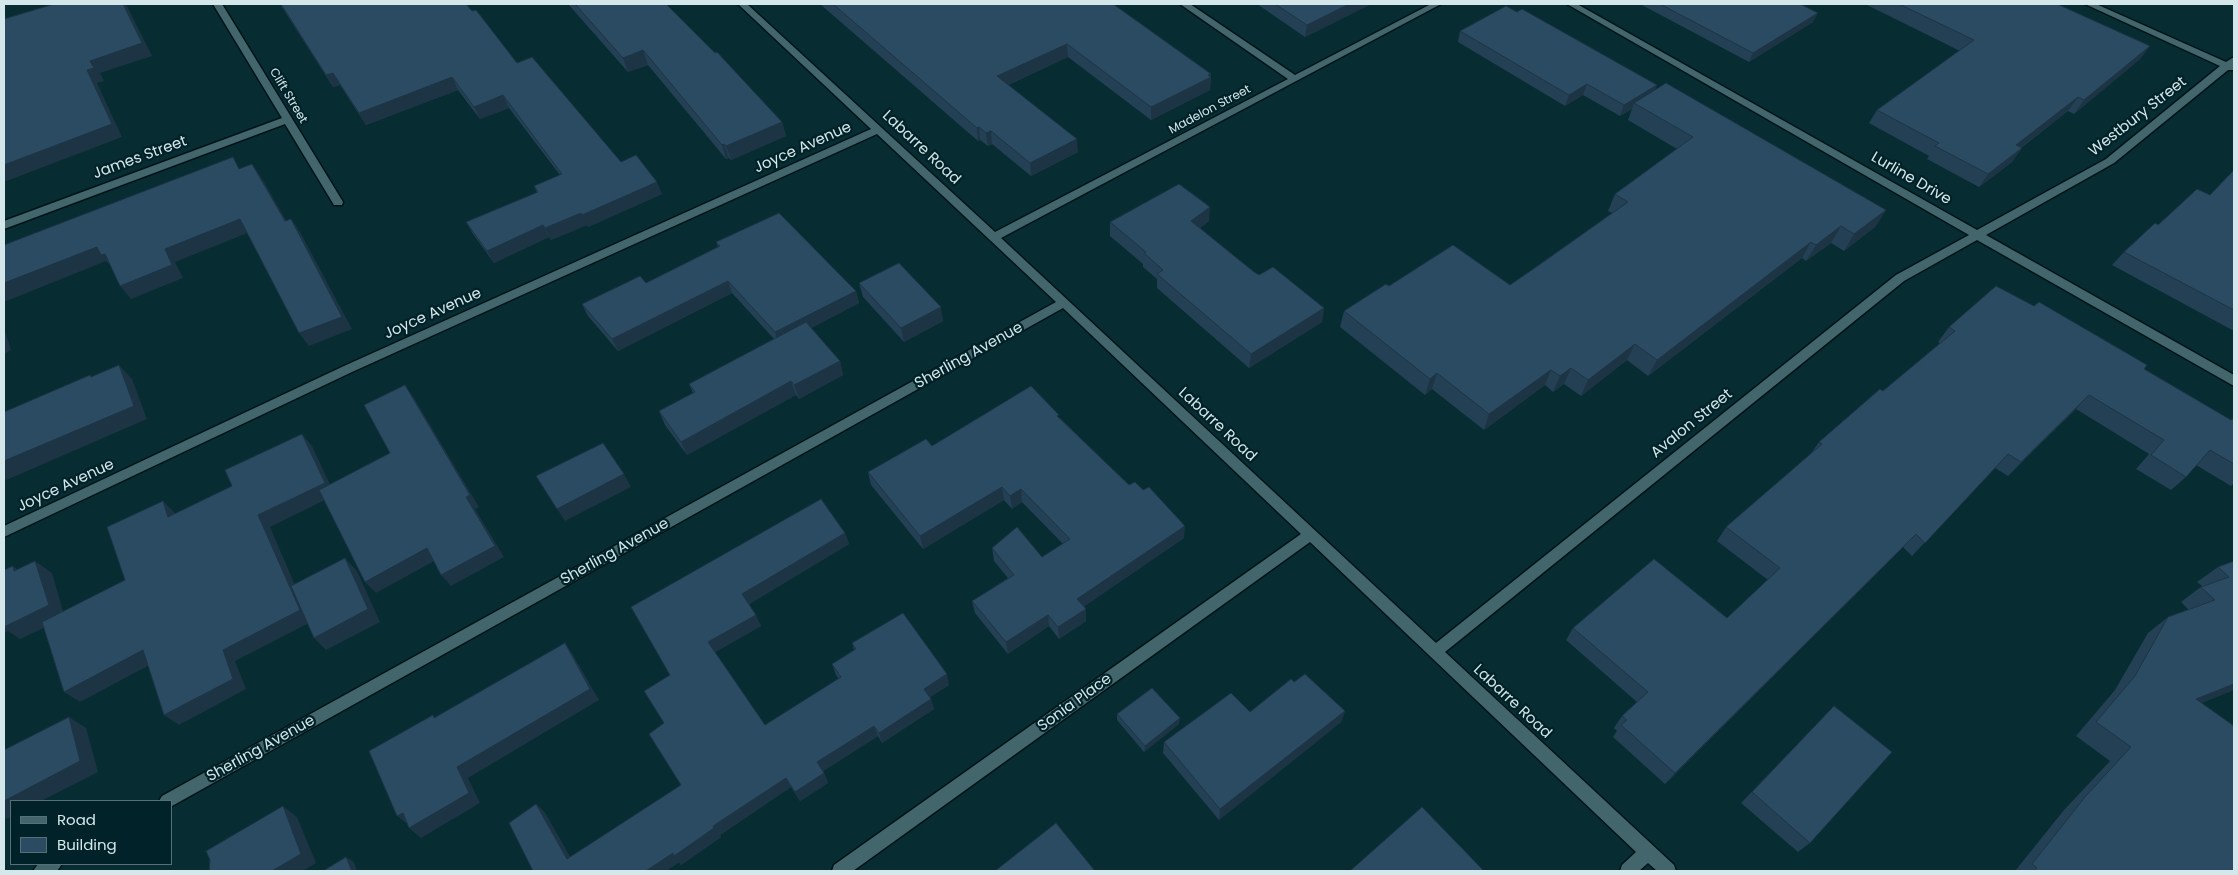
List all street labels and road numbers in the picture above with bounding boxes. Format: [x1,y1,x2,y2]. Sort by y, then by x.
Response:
street label: Clift Street [266,66,310,126]
street label: Westbury Street [2086,73,2190,161]
street label: Madelon Street [1167,82,1253,138]
street label: Labarre Road [878,107,964,189]
street label: Joyce Avenue [752,118,854,178]
street label: James Street [91,133,189,183]
street label: Lurline Drive [1868,149,1954,209]
street label: Joyce Avenue [382,284,484,344]
street label: Sherling Avenue [912,319,1026,393]
street label: Labarre Road [1174,384,1260,466]
street label: Avalon Street [1648,386,1736,462]
street label: Joyce Avenue [15,456,117,516]
street label: Sherling Avenue [558,515,672,589]
street label: Labarre Road [1469,661,1555,743]
street label: Sonia Place [1035,670,1115,736]
street label: Sherling Avenue [204,712,318,786]

